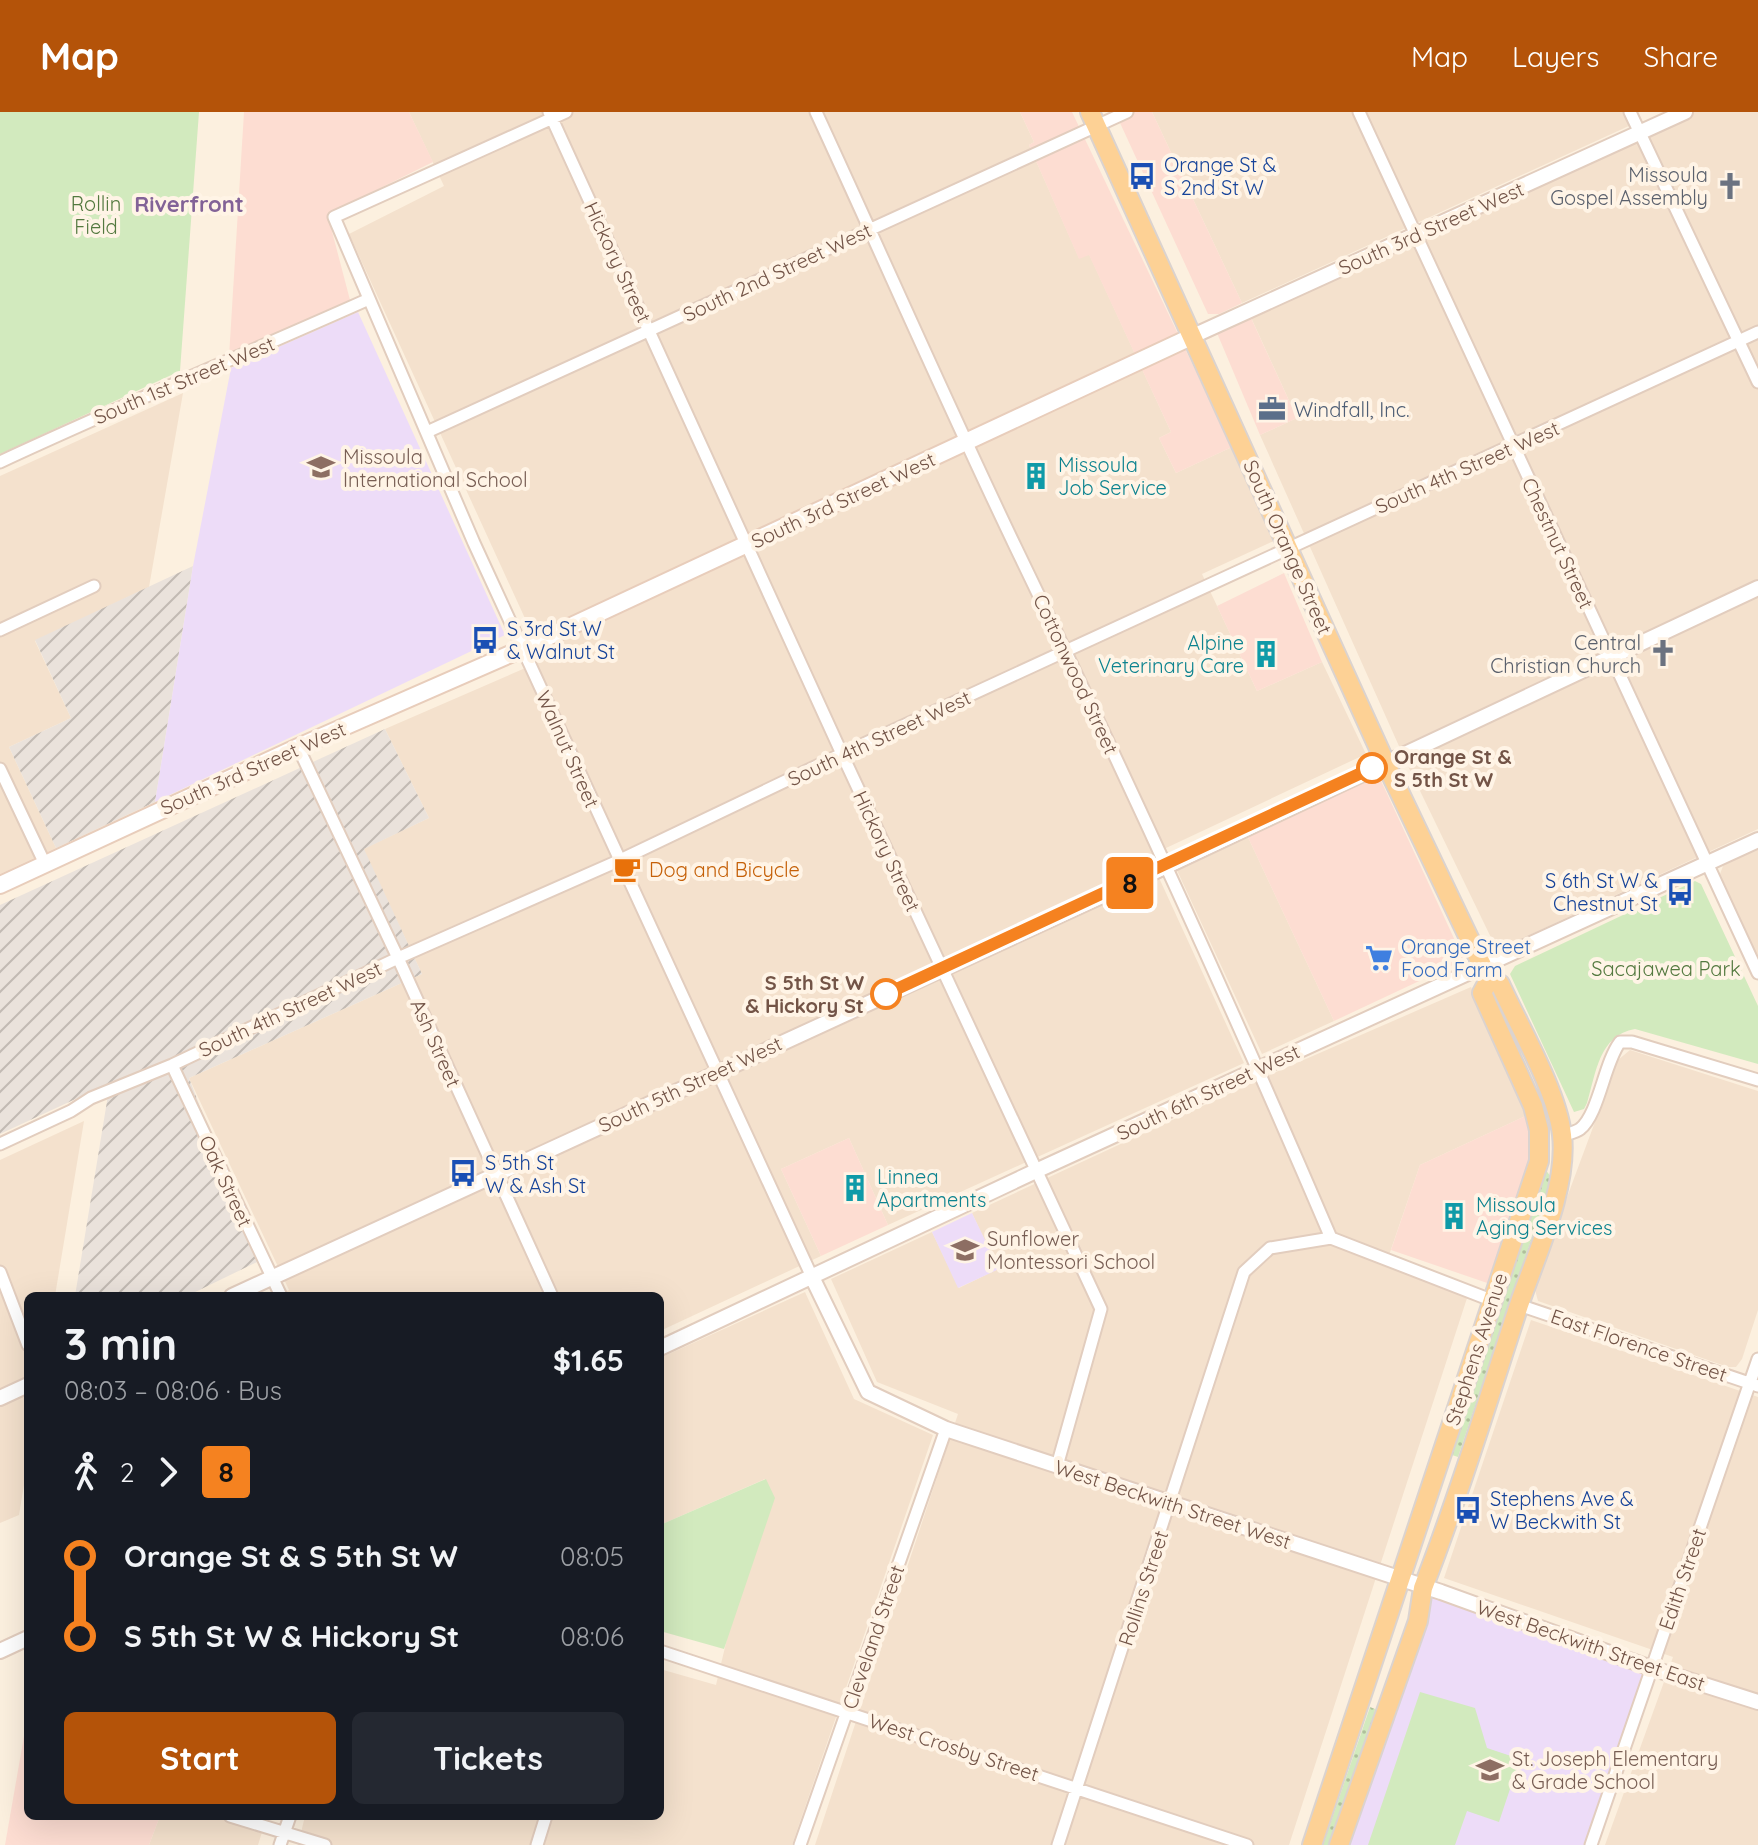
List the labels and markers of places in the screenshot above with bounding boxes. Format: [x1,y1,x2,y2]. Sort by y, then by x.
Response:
place label: Orange St & S 2nd St W [1164,152,1277,200]
bus stop icon: Orange St & S 2nd St W [1127,161,1157,191]
place label: Missoula Gospel Assembly [1550,162,1708,210]
church icon: Missoula Gospel Assembly [1715,171,1745,201]
office icon: Windfall, Inc. [1257,394,1287,424]
place label: Windfall, Inc. [1294,397,1410,422]
place label: Missoula International School [343,444,528,492]
school or university icon: Missoula International School [306,452,336,482]
place label: Missoula Job Service [1058,452,1167,500]
building icon: Missoula Job Service [1021,461,1051,491]
place label: S 3rd St W & Walnut St [507,616,615,664]
bus stop icon: S 3rd St W & Walnut St [470,625,500,655]
place label: Alpine Veterinary Care [1098,630,1244,678]
place label: Central Christian Church [1490,630,1641,678]
church icon: Central Christian Church [1648,638,1678,668]
building icon: Alpine Veterinary Care [1251,639,1281,669]
place label: Orange St & S 5th St W [1394,744,1512,792]
marker: Orange St & S 5th St W [1357,753,1387,783]
cafe icon: Dog and Bicycle [612,854,642,884]
place label: Dog and Bicycle [649,857,800,882]
place label: S 6th St W & Chestnut St [1545,868,1658,916]
bus stop icon: S 6th St W & Chestnut St [1665,877,1695,907]
place label: Orange Street Food Farm [1401,934,1531,982]
supermarket icon: Orange Street Food Farm [1364,943,1394,973]
place label: S 5th St W & Hickory St [745,970,864,1018]
marker: S 5th St W & Hickory St [871,979,901,1009]
place label: S 5th St W & Ash St [485,1150,586,1198]
bus stop icon: S 5th St W & Ash St [448,1158,478,1188]
place label: Linnea Apartments [877,1164,986,1212]
building icon: Linnea Apartments [840,1173,870,1203]
place label: Missoula Aging Services [1476,1192,1612,1240]
building icon: Missoula Aging Services [1439,1201,1469,1231]
place label: Sunflower Montessori School [987,1226,1155,1274]
school or university icon: Sunflower Montessori School [950,1235,980,1265]
place label: Stephens Ave & W Beckwith St [1490,1486,1634,1534]
bus stop icon: Stephens Ave & W Beckwith St [1453,1495,1483,1525]
place label: St. Joseph Elementary & Grade School [1512,1746,1718,1794]
school or university icon: St. Joseph Elementary & Grade School [1475,1755,1505,1785]

